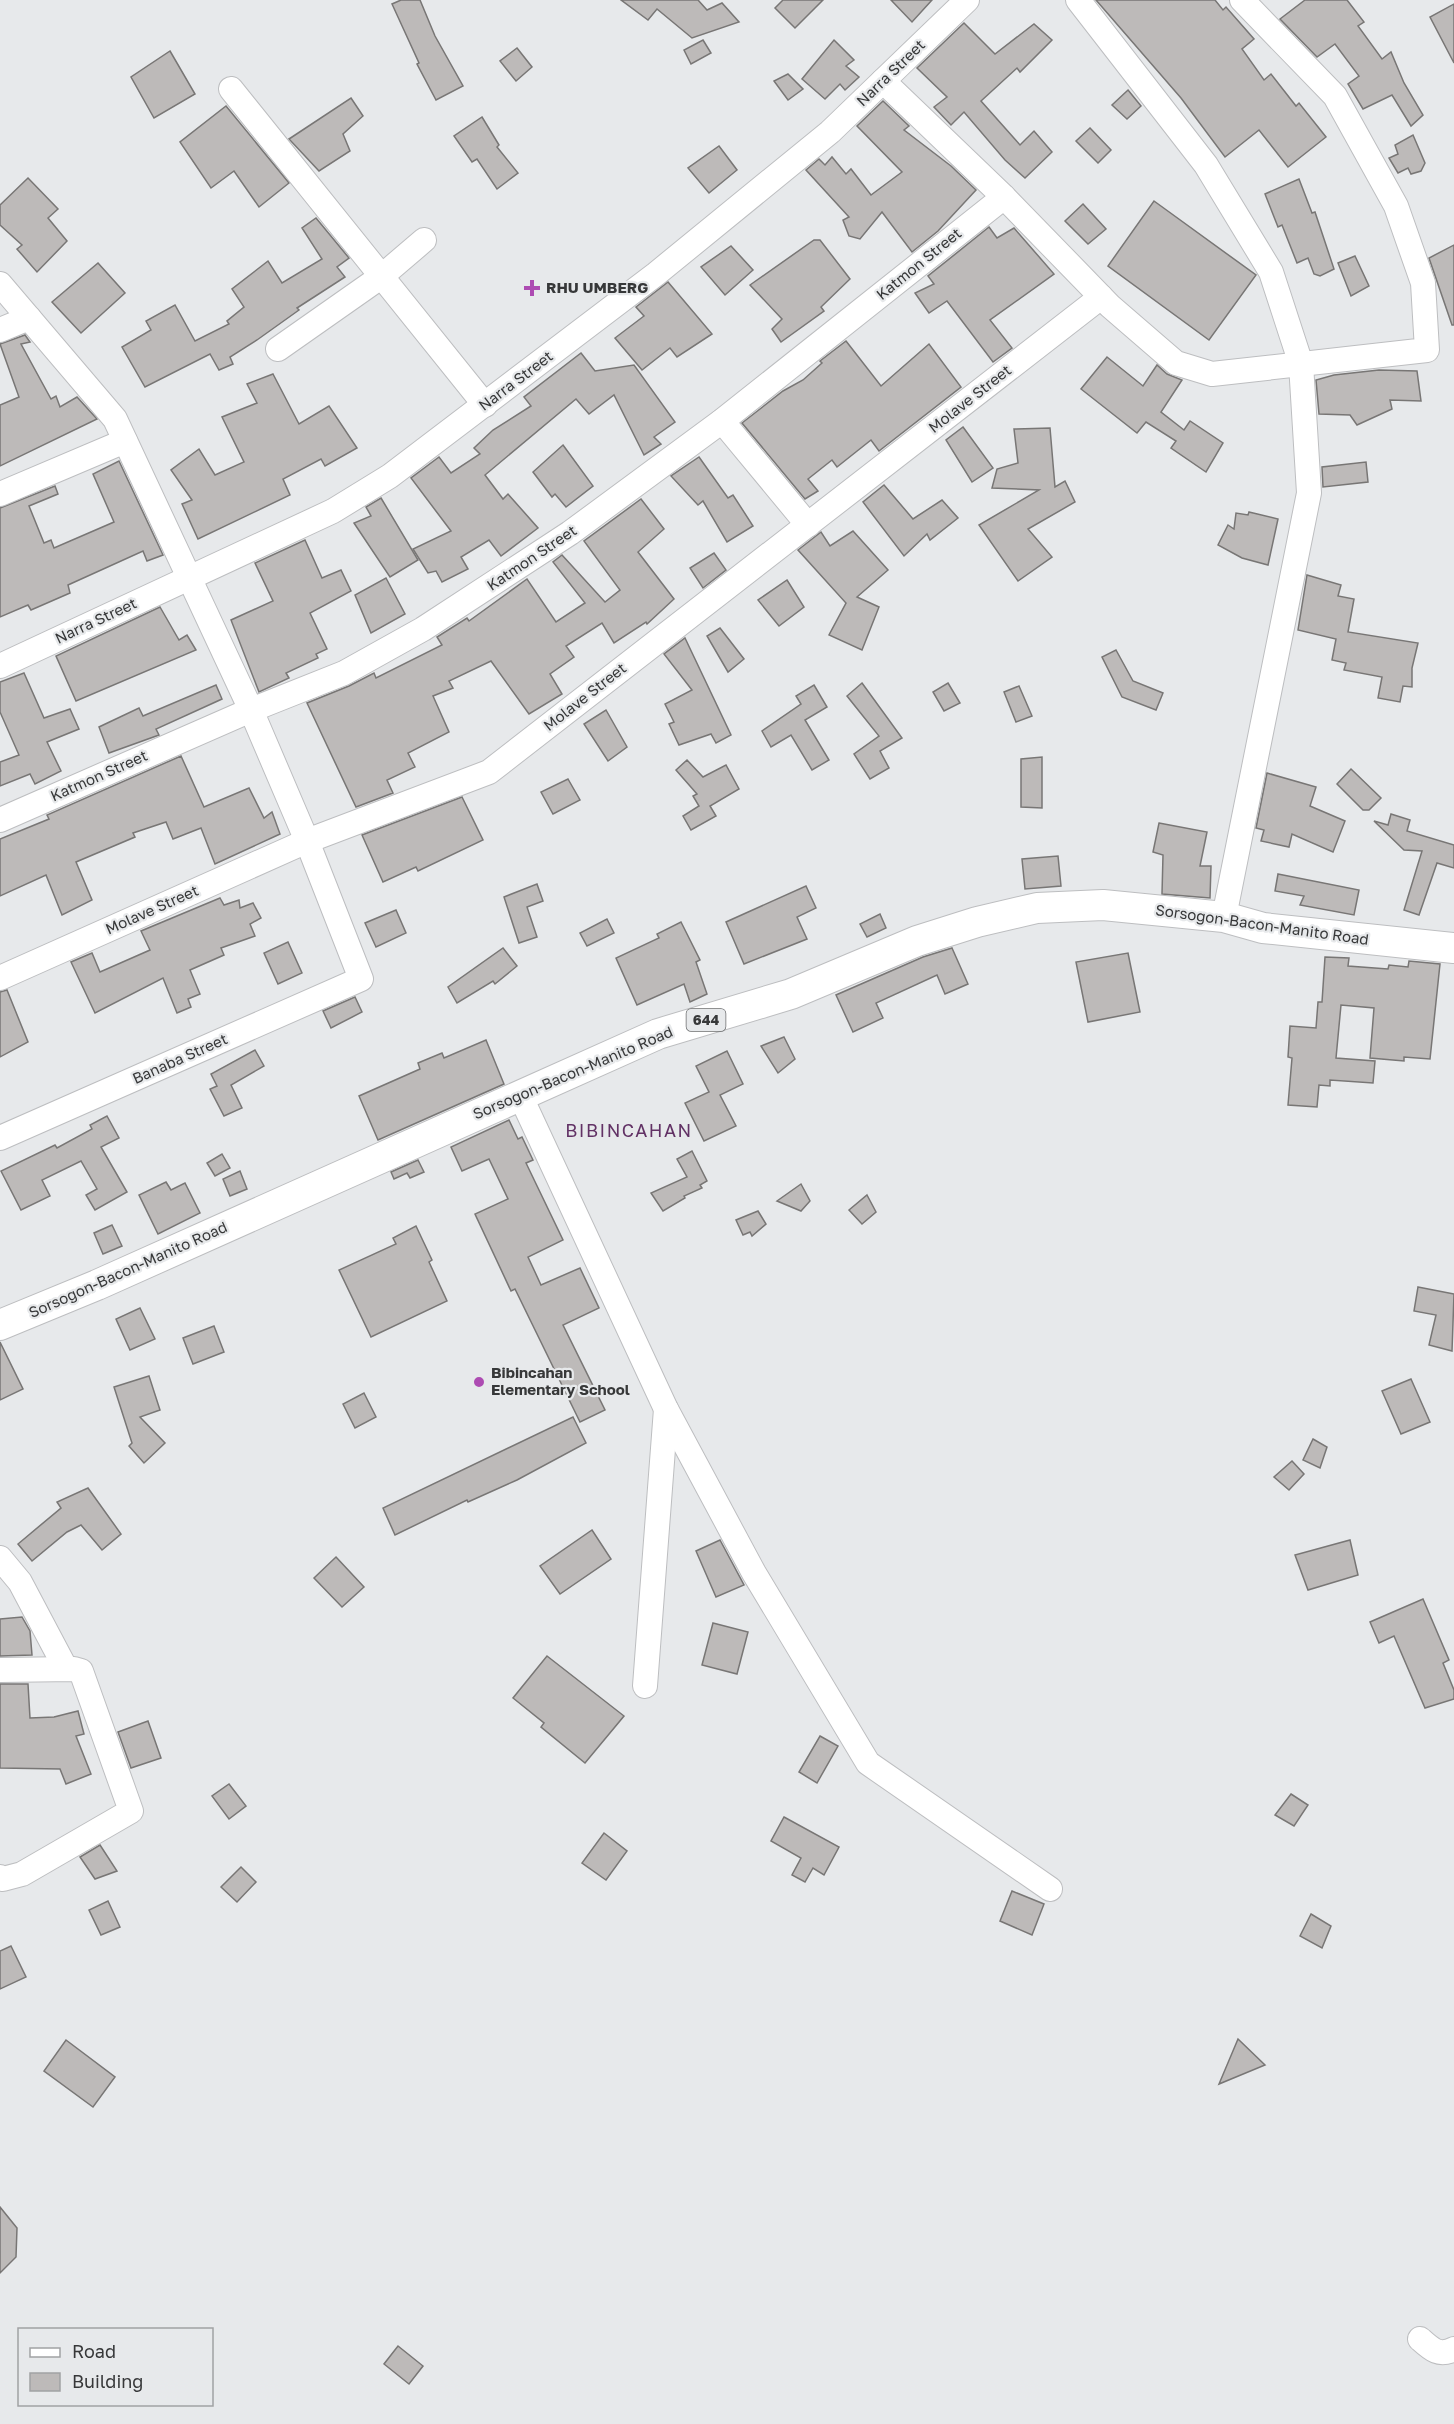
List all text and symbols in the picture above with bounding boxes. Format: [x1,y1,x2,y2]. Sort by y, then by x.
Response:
street label: Narra Street [852,35,928,109]
street label: Katmon Street [872,223,965,303]
place label: RHU UMBERG [546,278,648,296]
marker: RHU UMBERG [523,279,541,297]
street label: Narra Street [475,347,556,414]
street label: Molave Street [925,360,1014,436]
street label: Katmon Street [483,521,580,594]
street label: Narra Street [52,593,139,647]
street label: Molave Street [540,658,629,734]
street label: Katmon Street [47,746,150,804]
street label: Molave Street [102,881,201,938]
street label: Sorsogon-Bacon-Manito Road [1154,900,1370,948]
road number: 644 [686,1009,726,1031]
street label: Sorsogon-Bacon-Manito Road [470,1022,675,1122]
street label: Banaba Street [129,1029,230,1087]
district label: BIBINCAHAN [565,1119,693,1141]
street label: Sorsogon-Bacon-Manito Road [26,1217,230,1321]
place label: Bibincahan Elementary School [491,1363,630,1398]
marker: Bibincahan Elementary School [472,1375,486,1389]
legend [18,2328,213,2406]
text: Road [72,2340,116,2362]
text: Building [72,2370,143,2392]

